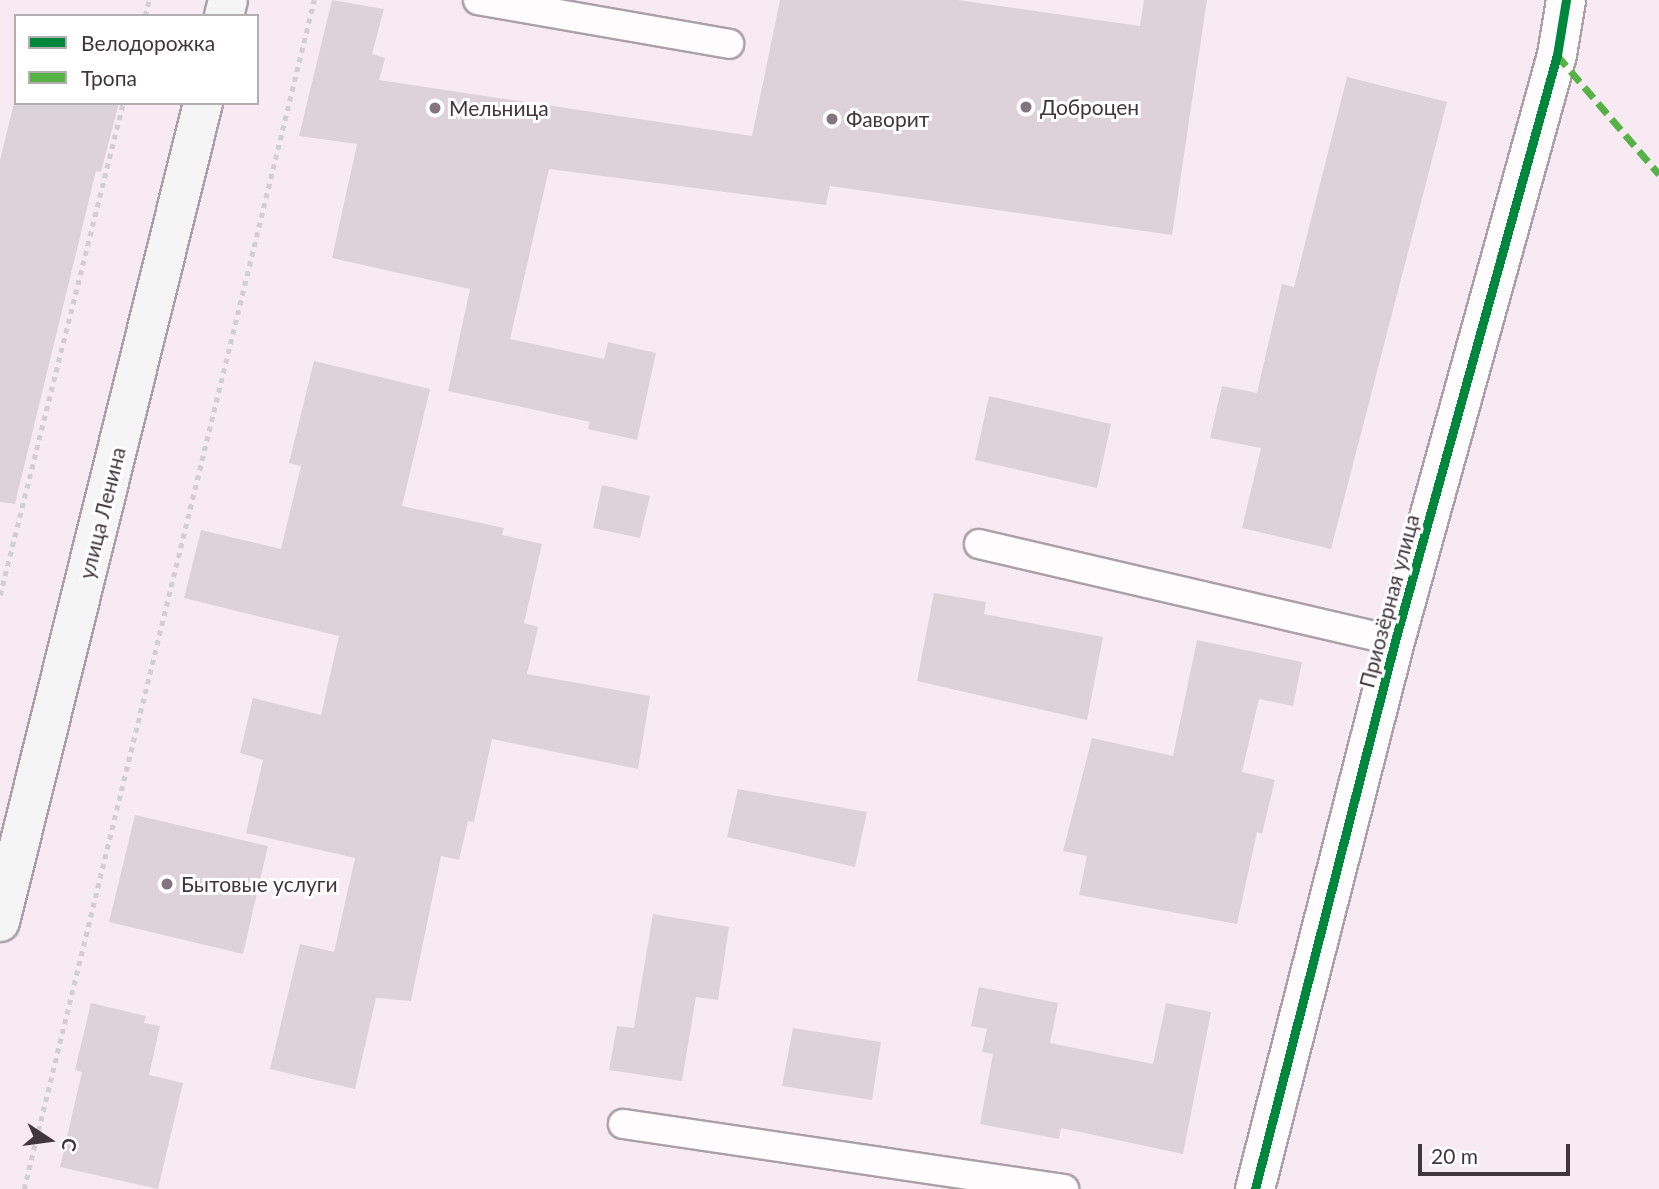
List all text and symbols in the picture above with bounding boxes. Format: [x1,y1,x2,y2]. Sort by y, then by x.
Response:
legend [14,14,259,105]
text: Велодорожка [81,30,215,55]
text: Тропа [81,65,137,90]
place label: Доброцен [1040,94,1139,120]
place label: Мельница [449,95,549,121]
marker: Доброцен [1018,99,1034,115]
marker: Мельница [427,100,443,116]
place label: Фаворит [846,106,929,132]
marker: Фаворит [824,111,840,127]
street label: улица Ленина [73,445,131,581]
street label: Приозёрная улица [1354,512,1424,690]
place label: Бытовые услуги [181,871,338,897]
marker: Бытовые услуги [159,876,175,892]
north arrow [14,1105,84,1175]
scale bar [1421,1130,1573,1174]
text: С [57,1136,83,1154]
text: 20 m [1431,1143,1478,1168]

